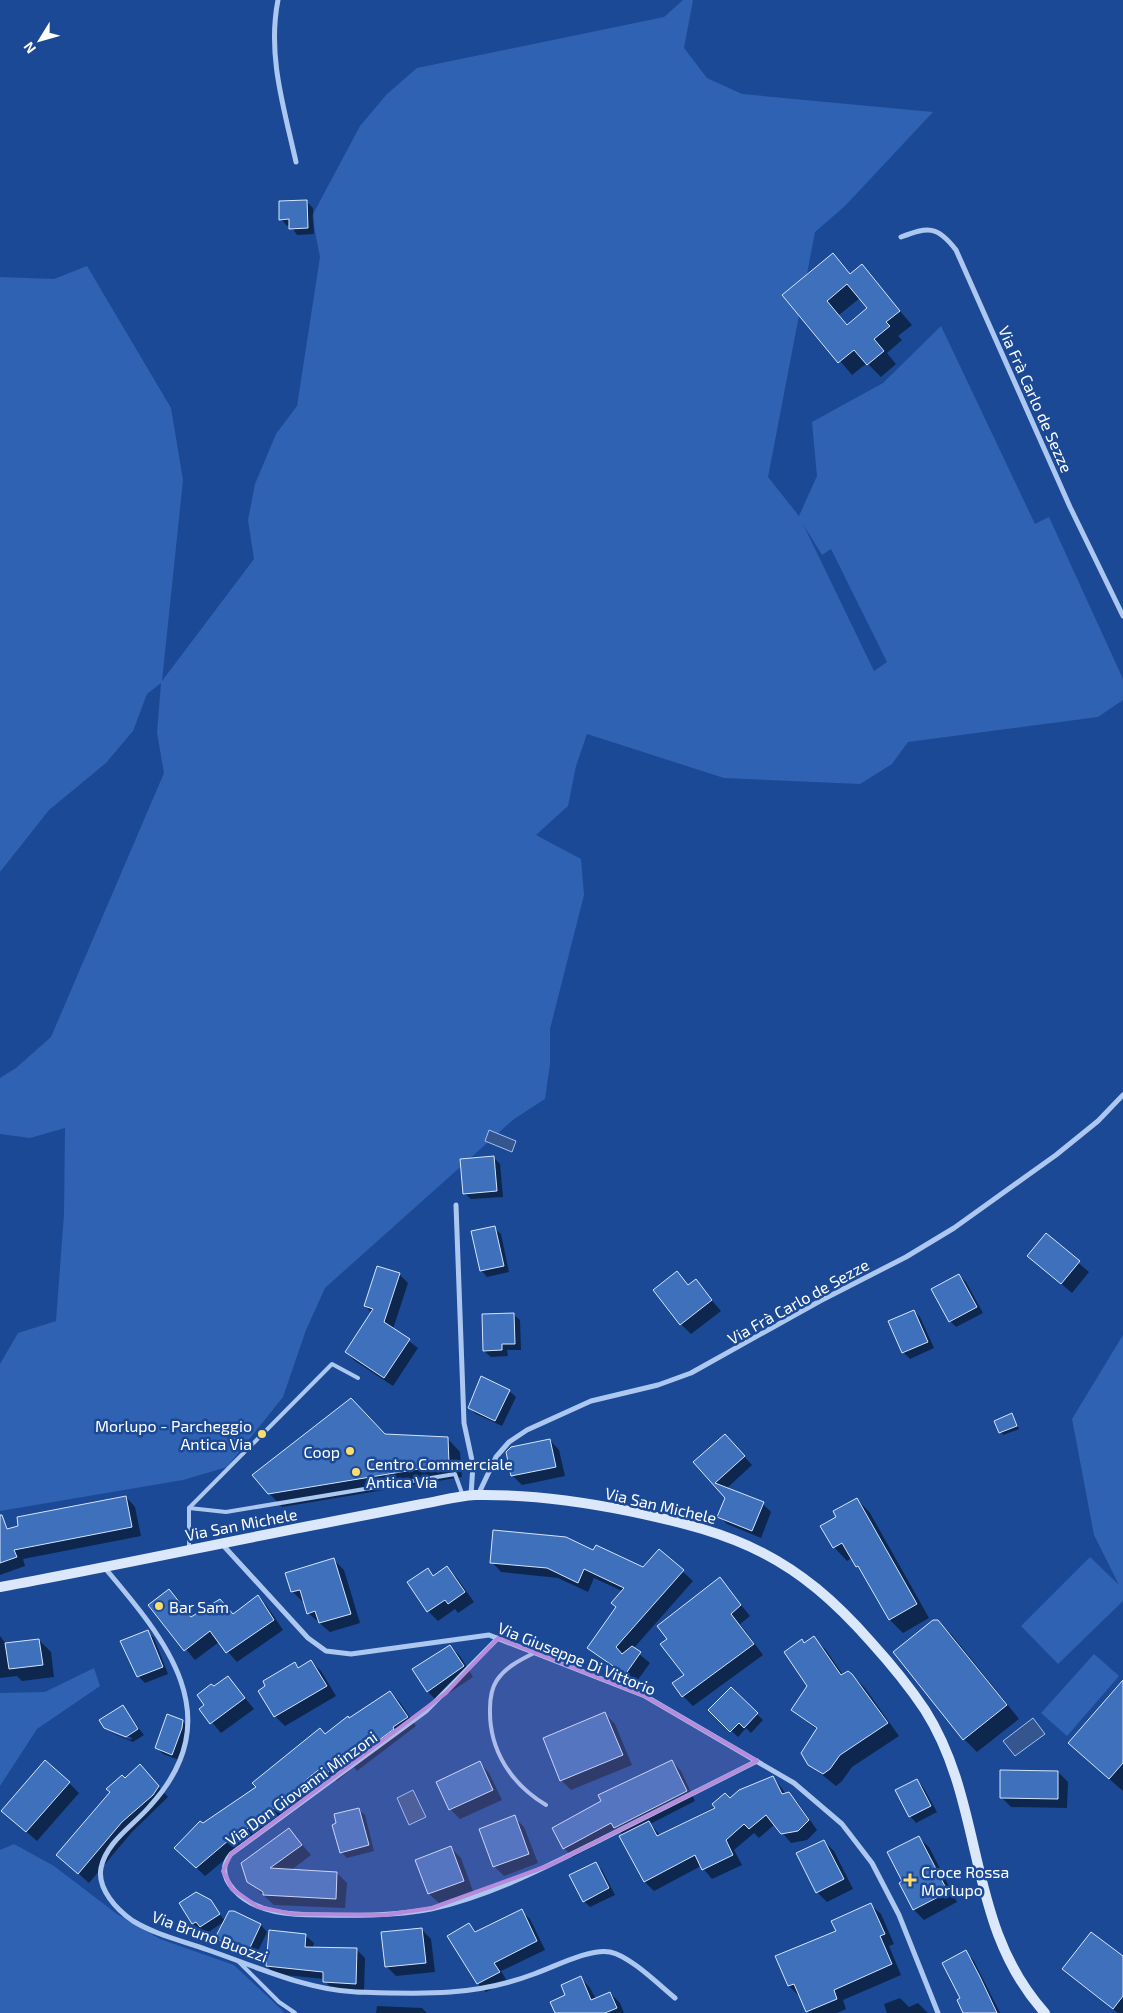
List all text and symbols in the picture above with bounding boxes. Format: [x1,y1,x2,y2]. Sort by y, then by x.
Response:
north arrow [15,15,65,65]
text: N [19,39,39,57]
street label: Via Frà Carlo de Sezze [995,323,1077,475]
street label: Via Frà Carlo de Sezze [724,1254,872,1348]
place label: Morlupo - Parcheggio Antica Via [95,1416,252,1453]
marker: Morlupo - Parcheggio Antica Via [256,1428,268,1440]
place label: Coop [303,1442,340,1461]
marker: Coop [344,1445,356,1457]
place label: Centro Commerciale Antica Via [366,1454,513,1491]
marker: Centro Commerciale Antica Via [350,1466,362,1478]
street label: Via San Michele [603,1483,719,1527]
street label: Via San Michele [183,1504,299,1544]
place label: Bar Sam [169,1597,229,1616]
marker: Bar Sam [153,1600,165,1612]
street label: Via Giuseppe Di Vittorio [495,1618,659,1698]
street label: Via Don Giovanni Minzoni [221,1727,381,1849]
place label: Croce Rossa Morlupo [921,1862,1009,1899]
marker: Croce Rossa Morlupo [903,1873,917,1887]
street label: Via Bruno Buozzi [149,1906,271,1966]

